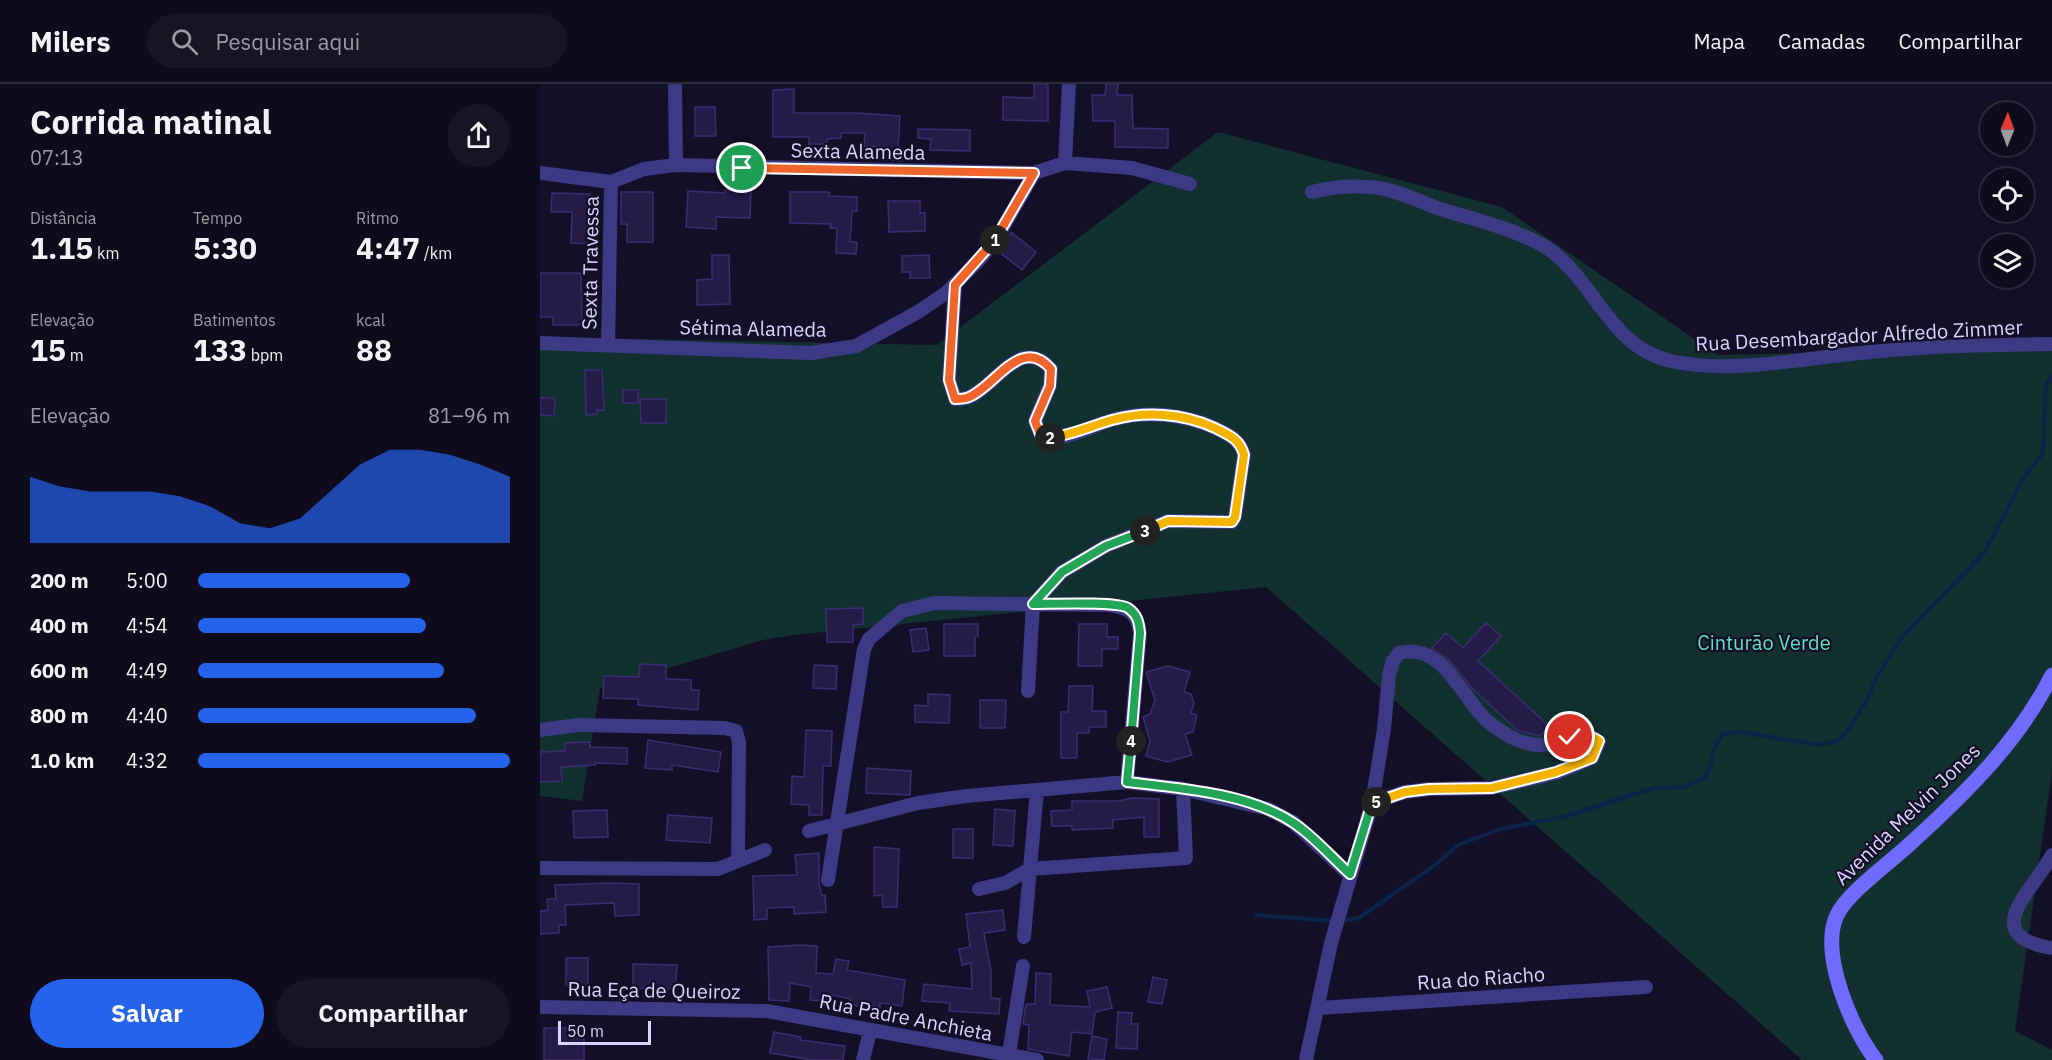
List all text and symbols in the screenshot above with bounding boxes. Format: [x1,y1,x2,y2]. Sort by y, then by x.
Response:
search box [147,14,567,68]
text: Milers [30,23,111,60]
icon: search [168,25,201,58]
text: Pesquisar aqui [216,27,360,56]
text: Mapa [1693,27,1745,55]
text: Camadas [1778,27,1865,55]
text: Compartilhar [1898,27,2022,55]
text: Corrida matinal [30,100,271,143]
north arrow [1980,102,2034,156]
map controls [1980,102,2034,288]
button: share [447,104,510,167]
street label: Sexta Alameda [790,136,926,166]
pin [716,142,767,193]
text: 07:13 [30,144,84,171]
icon: arrive [725,151,758,184]
button: locate [1980,168,2034,222]
street label: Sexta Travessa [575,195,605,330]
text: Distância [30,208,96,228]
text: Tempo [193,208,242,228]
text: Ritmo [356,208,399,228]
pin: 1 [980,225,1010,255]
text: 1.15 [30,228,93,267]
text: 5:30 [193,228,257,267]
text: 4:47 [356,228,420,267]
text: 1 [990,230,1000,250]
button: layers [1980,234,2034,288]
text: km [93,243,120,263]
text: /km [420,243,452,263]
text: Elevação [30,310,94,330]
text: Batimentos [193,310,276,330]
text: kcal [356,310,385,330]
street label: Sétima Alameda [679,313,827,343]
street label: Rua Desembargador Alfredo Zimmer [1695,313,2023,357]
text: 15 [30,330,66,369]
text: 133 [193,330,247,369]
text: 88 [356,330,392,369]
text: m [66,345,84,365]
text: bpm [247,345,283,365]
text: Elevação [30,402,110,429]
text: 81–96 m [428,402,510,429]
pin: 2 [1035,423,1065,453]
text: 2 [1045,428,1055,448]
pin: 3 [1130,516,1160,546]
text: 3 [1140,521,1150,541]
text: 200 m [30,567,89,594]
text: 5:00 [126,567,168,594]
text: 400 m [30,612,89,639]
text: 4:54 [126,612,168,639]
park label: Cinturão Verde [1697,629,1831,656]
text: 600 m [30,657,89,684]
text: 4:49 [126,657,168,684]
text: 800 m [30,702,89,729]
text: 4:40 [126,702,168,729]
pin [1544,711,1595,762]
icon: check [1553,720,1586,753]
pin: 4 [1116,726,1146,756]
text: 4 [1126,731,1136,751]
street label: Avenida Melvin Jones [1828,737,1986,891]
text: 1.0 km [30,747,94,774]
text: 4:32 [126,747,168,774]
pin: 5 [1361,787,1391,817]
text: 5 [1371,792,1381,812]
street label: Rua do Riacho [1416,960,1546,996]
street label: Rua Eça de Queiroz [567,975,741,1005]
button: Salvar [30,979,264,1048]
button: Compartilhar [276,979,510,1048]
street label: Rua Padre Anchieta [817,987,995,1047]
scale bar [558,1018,651,1046]
text: 50 m [567,1021,604,1041]

